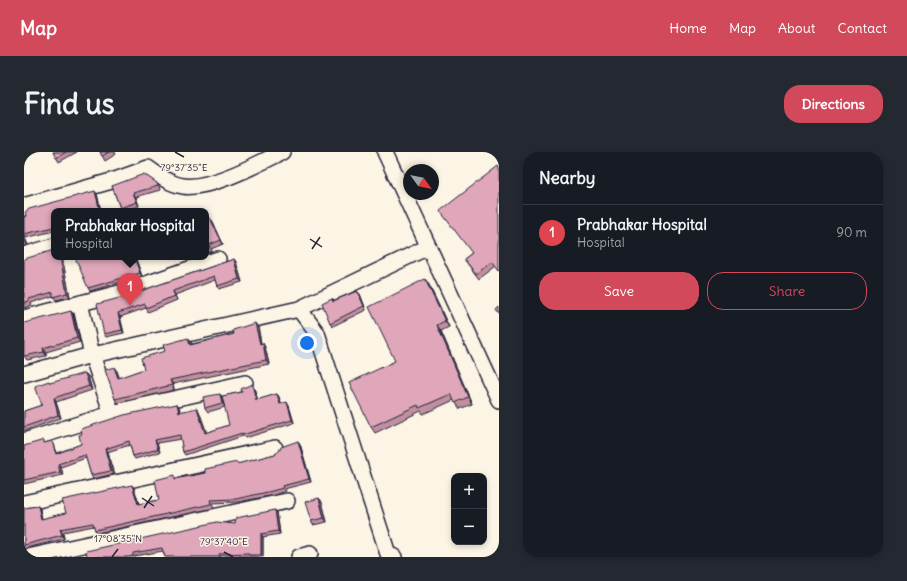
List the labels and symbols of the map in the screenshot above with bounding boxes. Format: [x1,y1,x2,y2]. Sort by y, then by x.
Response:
text: 79°37'35"E [160,161,208,174]
north arrow [403,164,439,200]
pin: 1 [117,273,143,306]
your location [297,333,317,353]
text: 17°08'35"N [94,532,142,545]
text: 79°37'40"E [200,535,248,548]

